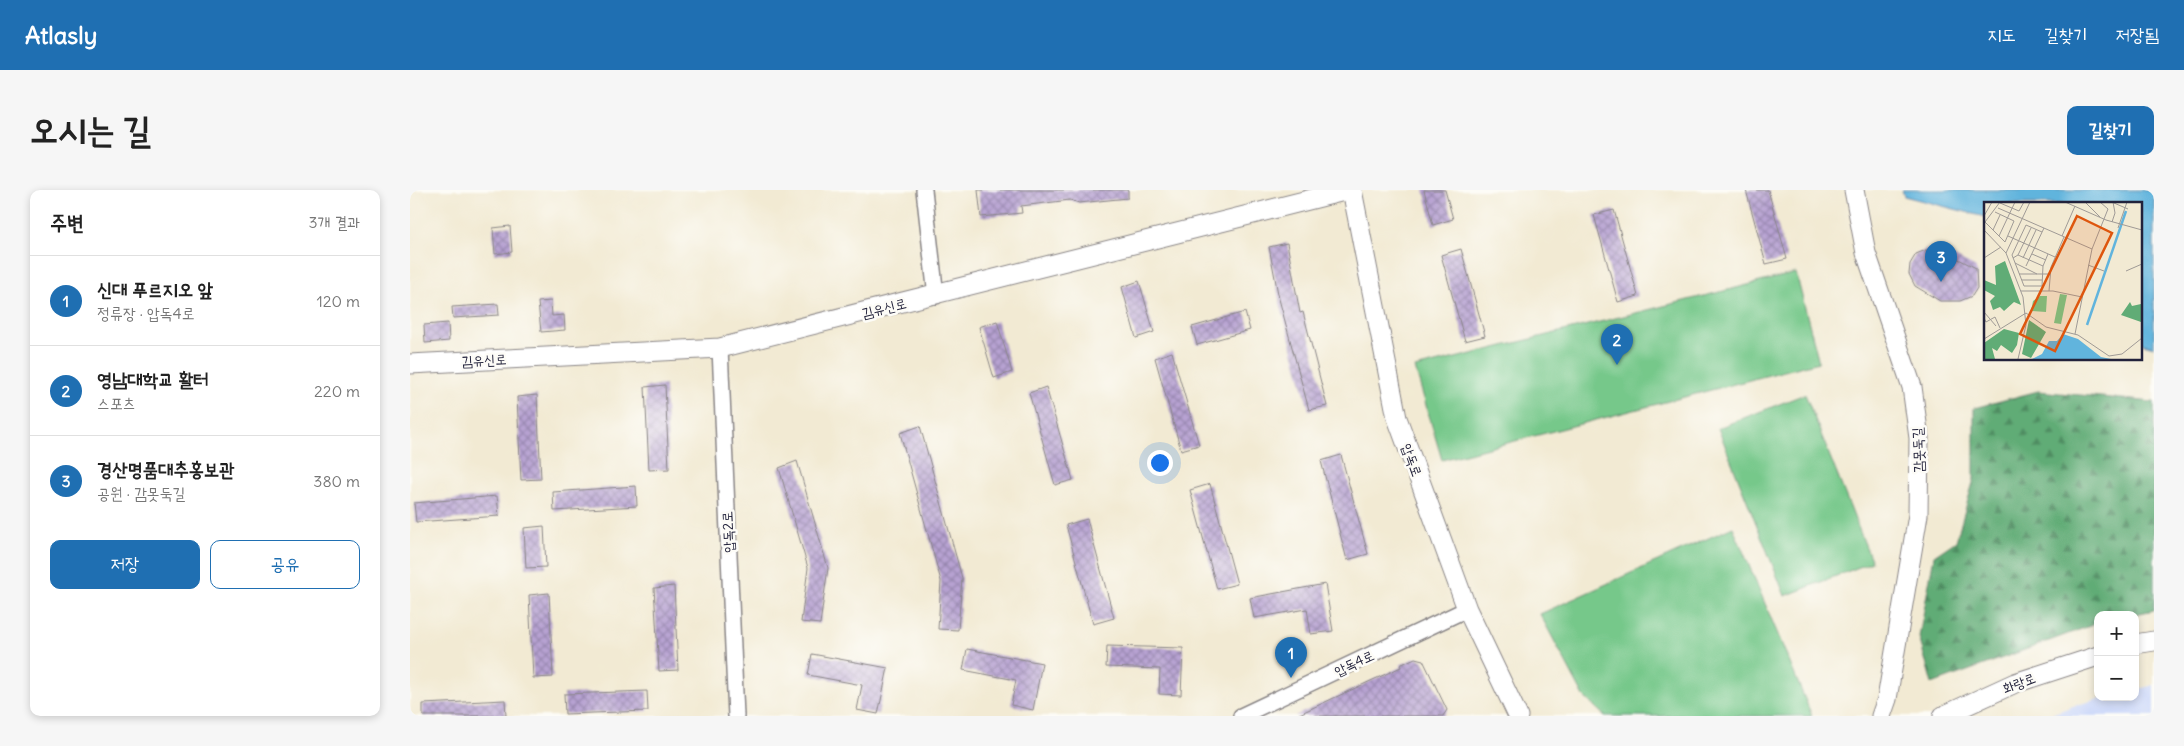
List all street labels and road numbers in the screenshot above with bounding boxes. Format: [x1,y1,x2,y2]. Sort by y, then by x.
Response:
street label: 김유신로 [860,294,908,322]
street label: 김유신로 [461,350,507,370]
street label: 감못둑길 [1908,426,1928,473]
street label: 압독로 [1398,441,1426,479]
street label: 압독2로 [718,511,738,553]
street label: 압독4로 [1331,646,1377,680]
street label: 화랑로 [2000,669,2038,697]

